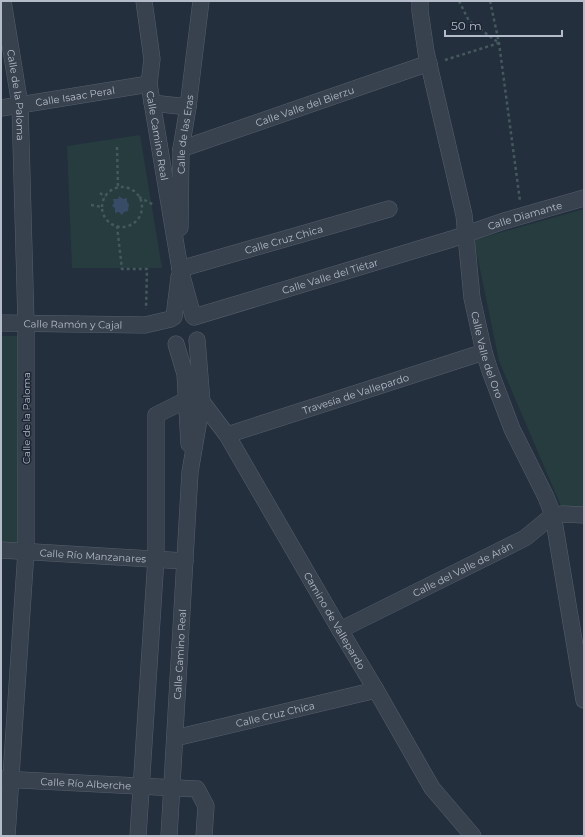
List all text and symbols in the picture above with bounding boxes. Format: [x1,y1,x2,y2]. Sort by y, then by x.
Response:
scale bar [445,12,562,38]
text: 50 m [451,18,482,33]
street label: Calle de la Paloma [4,48,27,141]
street label: Calle Valle del Bierzu [254,83,356,130]
street label: Calle Isaac Peral [34,84,116,109]
street label: Calle Camino Real [143,90,171,181]
street label: Calle de las Eras [175,94,196,174]
street label: Calle Diamante [486,199,564,233]
street label: Calle Cruz Chica [243,222,325,257]
street label: Calle Valle del Tiétar [280,256,380,297]
street label: Calle Valle del Oro [468,310,506,400]
street label: Calle Ramón y Cajal [24,317,122,332]
street label: Travesía de Vallepardo [301,371,411,417]
street label: Calle de la Paloma [20,372,33,464]
street label: Calle del Valle de Arán [411,539,515,600]
street label: Calle Río Manzanares [39,546,147,566]
street label: Camino de Vallepardo [301,570,368,672]
street label: Calle Camino Real [171,609,189,700]
street label: Calle Cruz Chica [235,699,316,730]
street label: Calle Río Alberche [40,775,132,793]

